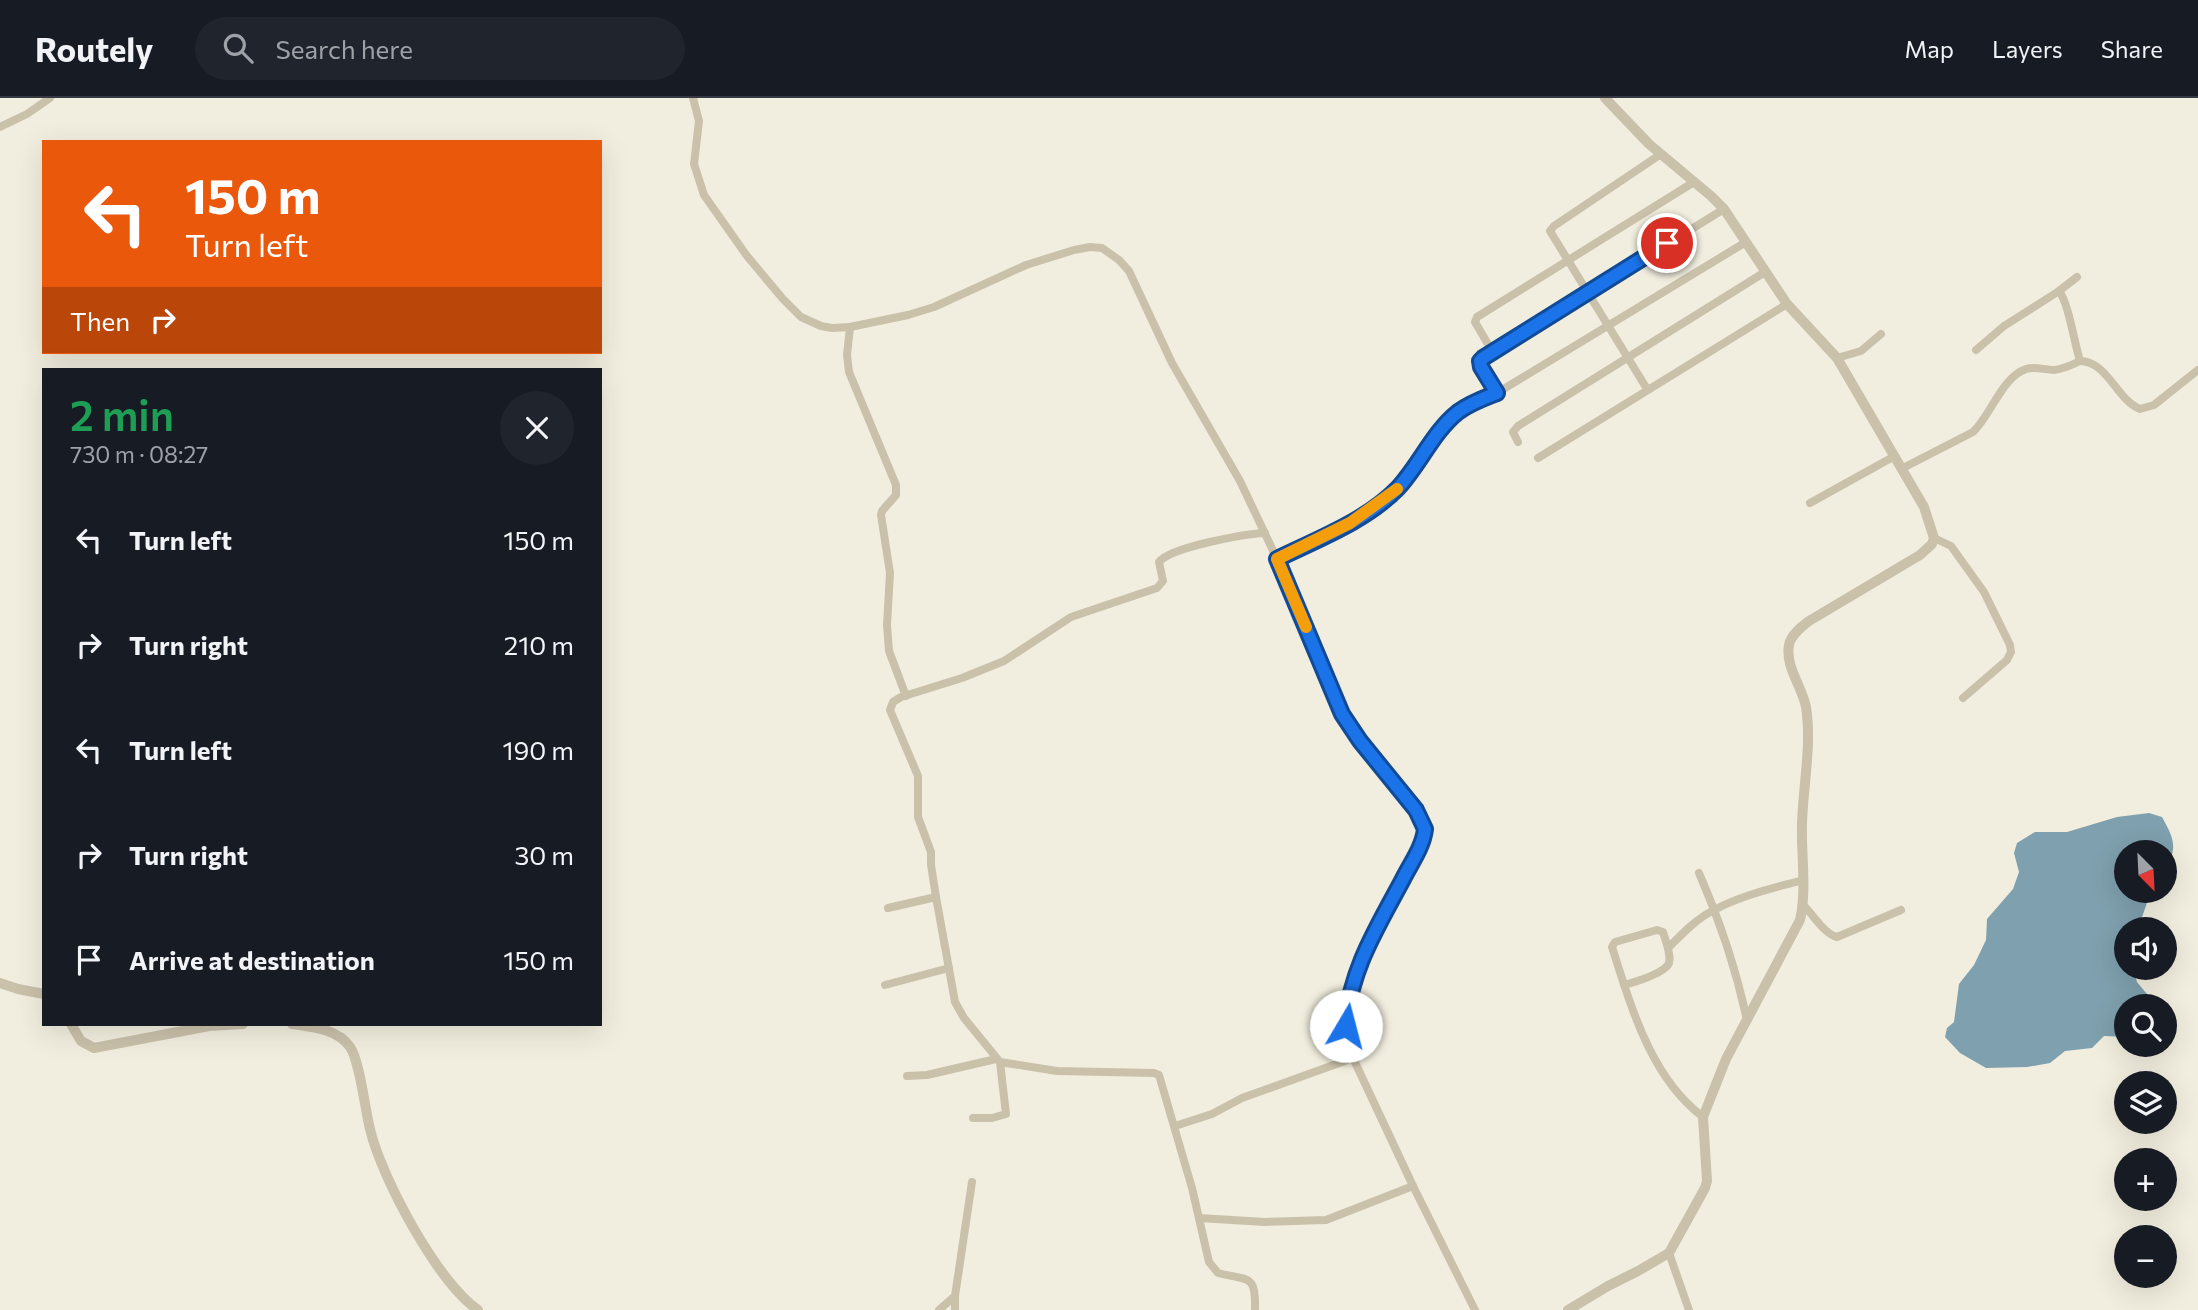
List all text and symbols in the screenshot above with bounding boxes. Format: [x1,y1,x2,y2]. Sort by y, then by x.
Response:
search box [195,17,685,80]
text: Routely [35,28,153,69]
icon: search [219,29,257,67]
text: Search here [275,33,413,64]
text: Map [1905,34,1954,63]
text: Layers [1992,34,2063,63]
text: Share [2101,34,2163,63]
text: 150 m [185,164,320,224]
icon: left [70,168,161,259]
pin [1637,213,1697,273]
text: Turn left [185,224,309,264]
icon: arrive [1648,224,1686,262]
icon: right [144,301,182,339]
text: Then [70,305,130,336]
text: 2 min [70,388,174,440]
button: close [500,391,574,465]
text: 730 m · 08:27 [70,440,208,468]
icon: left [70,521,108,559]
text: Turn left [129,524,232,555]
text: 150 m [503,524,574,555]
icon: right [70,626,108,664]
text: Turn right [129,629,248,660]
text: 210 m [504,629,574,660]
icon: left [70,731,108,769]
text: Turn left [129,734,232,765]
text: 190 m [502,734,574,765]
icon: right [70,836,108,874]
text: Turn right [129,839,248,870]
text: 30 m [515,839,574,870]
north arrow [2114,840,2177,903]
map controls [2114,840,2177,1288]
button: sound [2114,917,2177,980]
icon: arrive [70,941,108,979]
text: Arrive at destination [129,944,375,975]
text: 150 m [503,944,574,975]
position arrow [1309,989,1383,1063]
button: search [2114,994,2177,1057]
button: layers [2114,1071,2177,1134]
button: + [2114,1148,2177,1211]
button: − [2114,1225,2177,1288]

